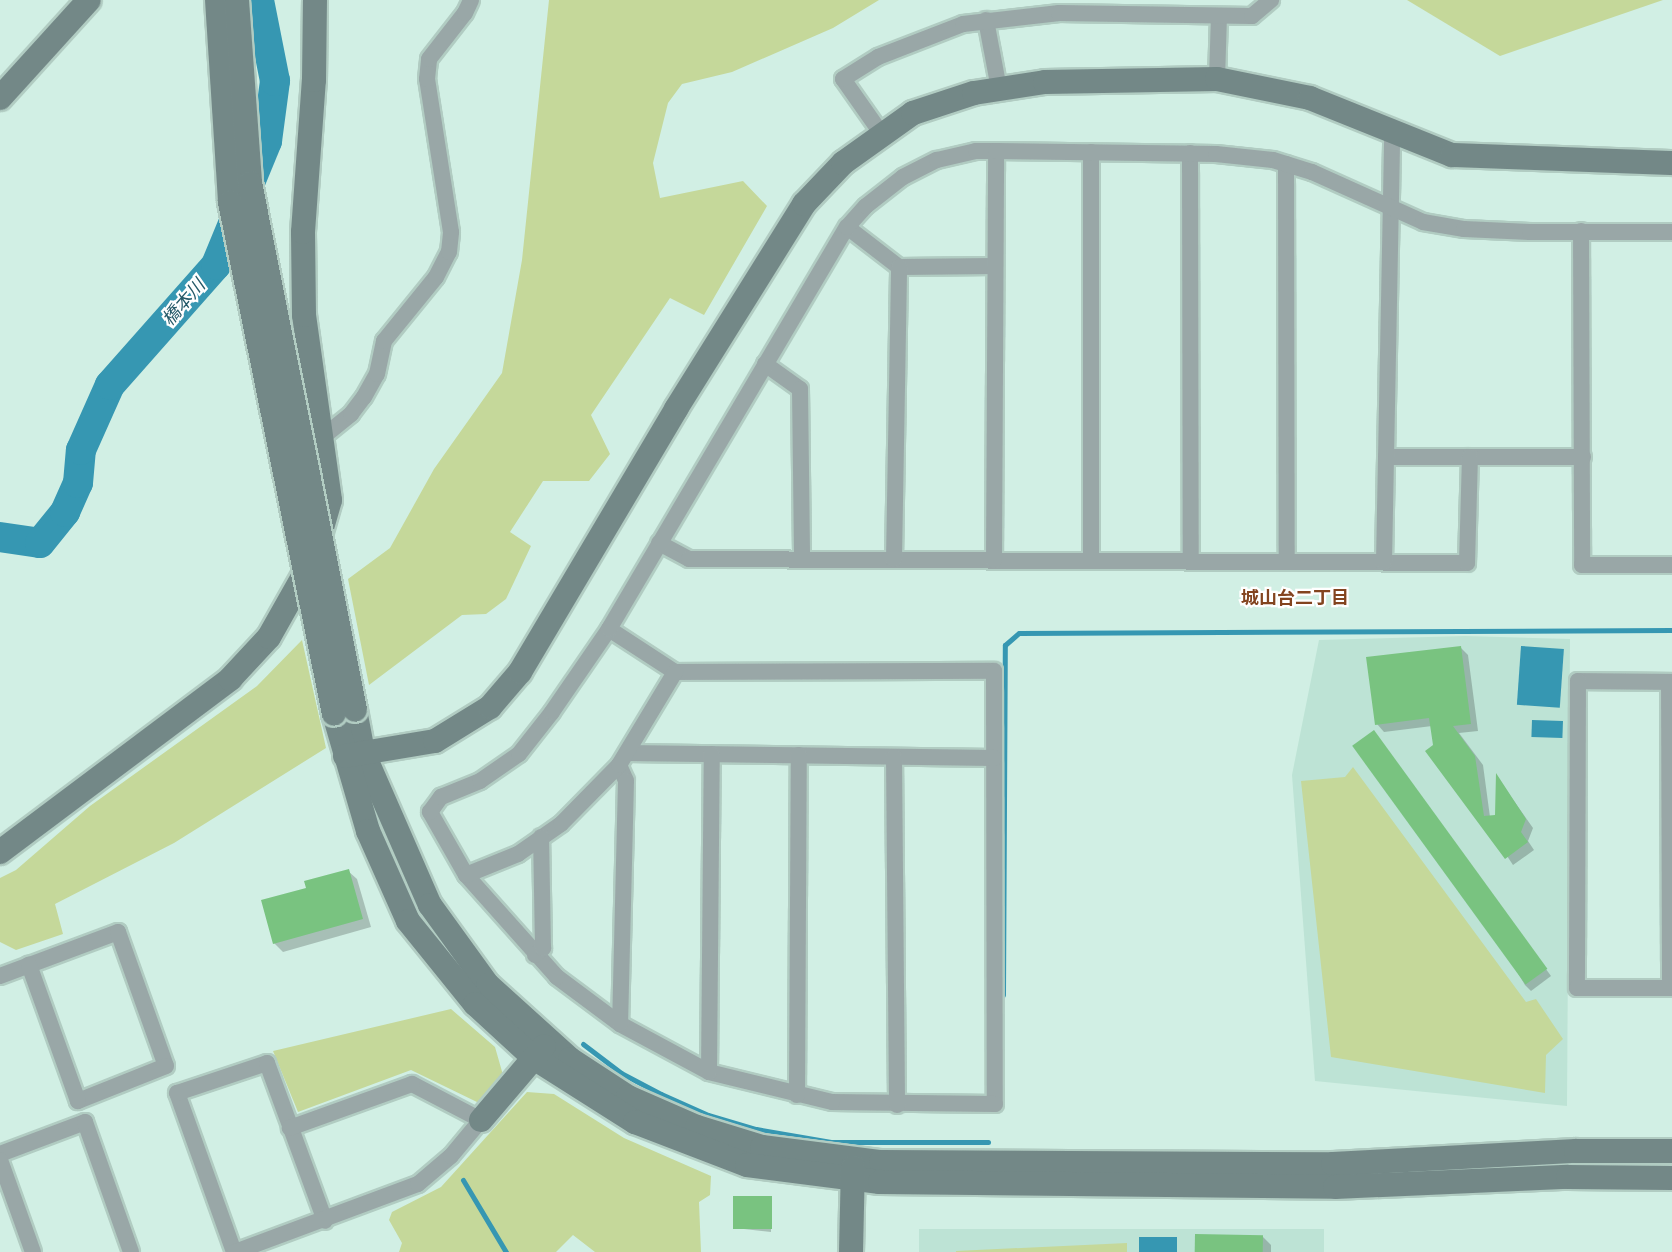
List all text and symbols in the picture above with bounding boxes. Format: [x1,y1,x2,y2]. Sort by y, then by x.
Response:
water label: 橋本川 [157,275,209,329]
district label: 城山台二丁目 [1241,586,1349,608]

